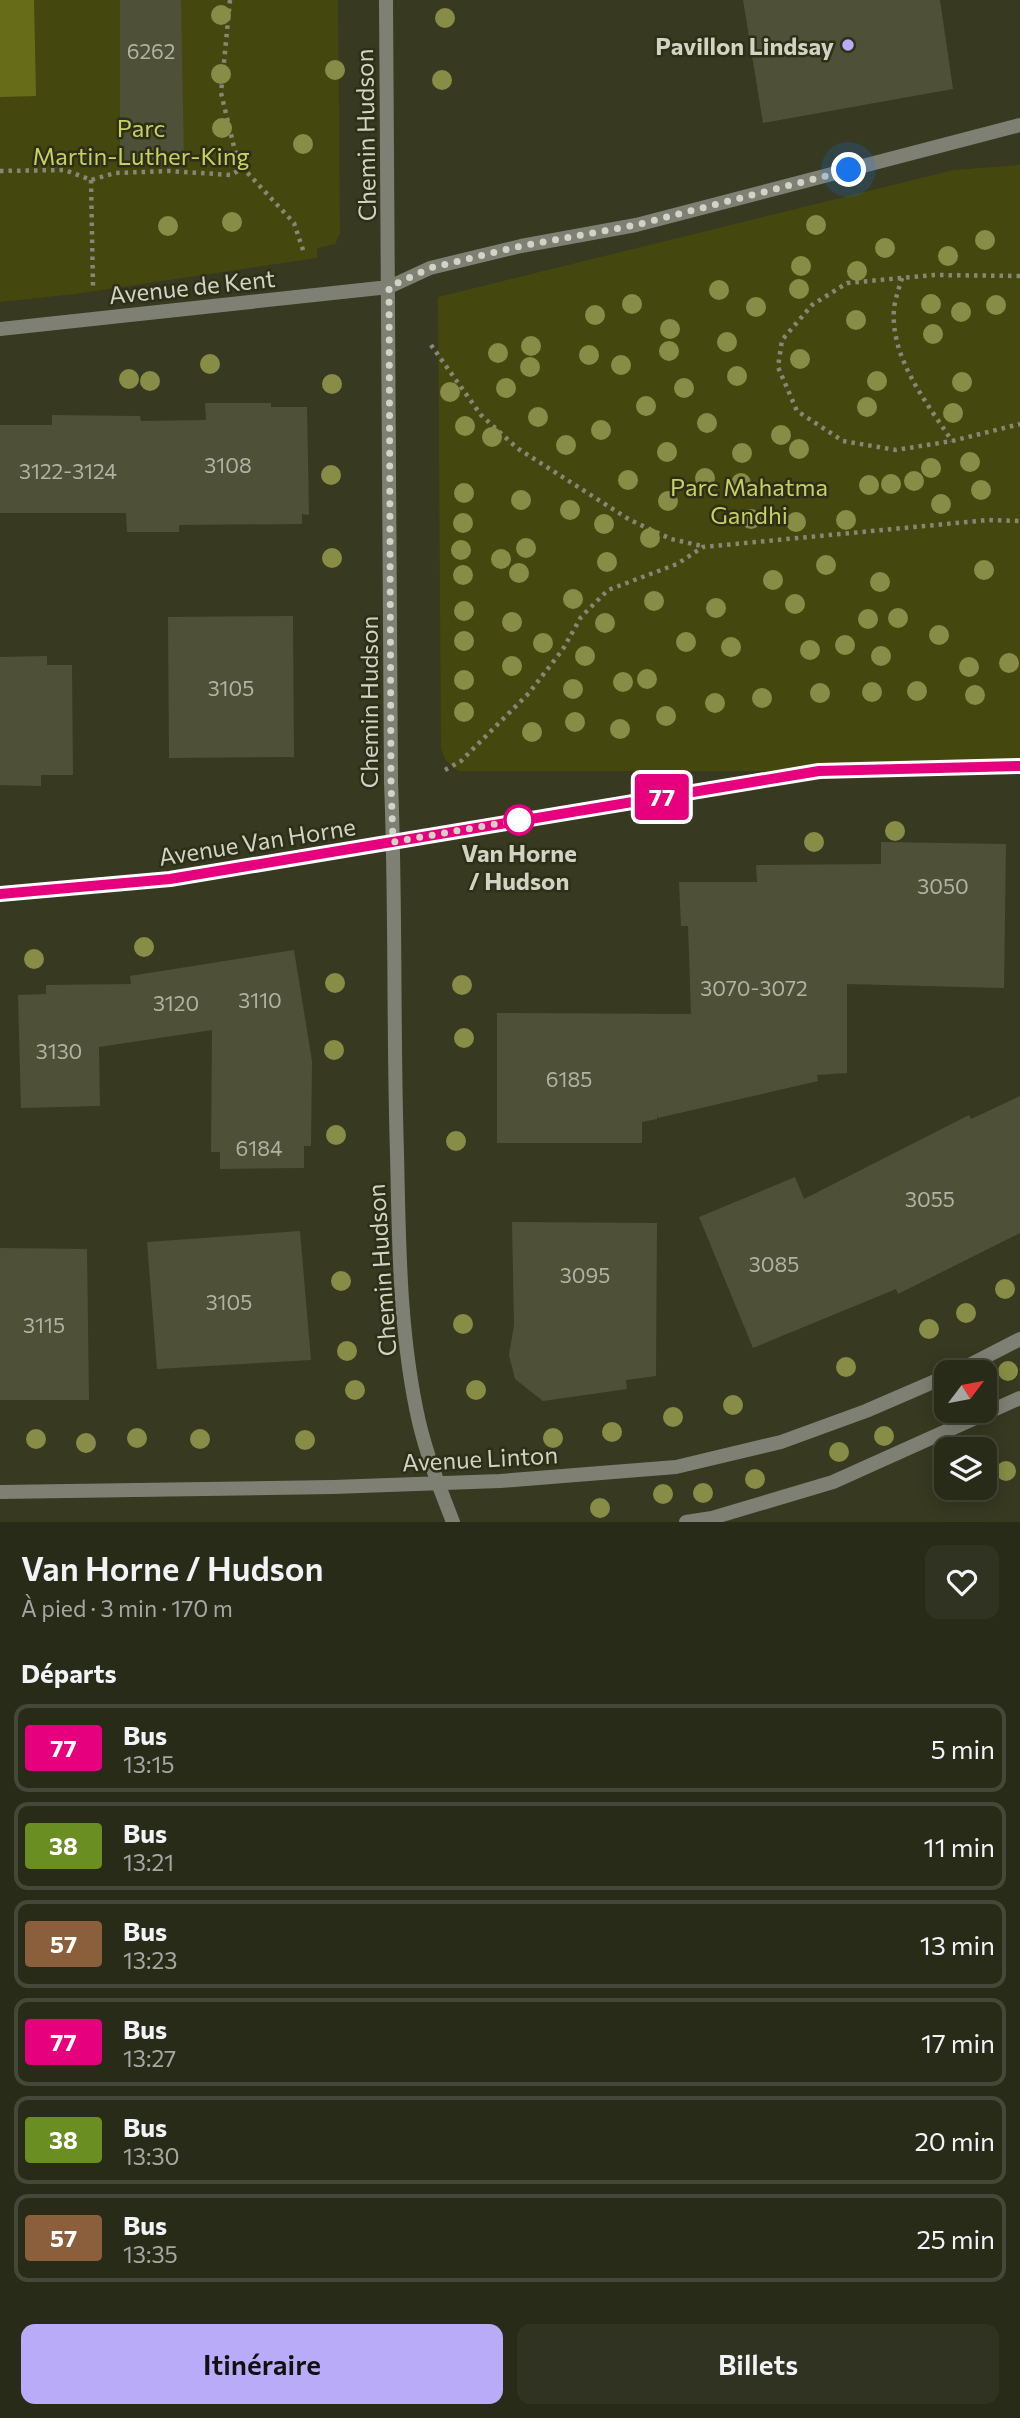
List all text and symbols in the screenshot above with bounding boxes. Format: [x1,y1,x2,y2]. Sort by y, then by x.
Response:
place label: Pavillon Lindsay [655,31,834,60]
marker: Pavillon Lindsay [840,37,856,53]
house number: 6262 [127,38,175,63]
street label: Chemin Hudson [349,48,381,222]
park label: Parc Martin-Luther-King [33,113,249,170]
your location [831,152,866,187]
street label: Avenue de Kent [107,263,277,309]
house number: 3108 [204,452,252,477]
house number: 3122-3124 [19,458,117,483]
park label: Parc Mahatma Gandhi [670,472,828,529]
street label: Chemin Hudson [354,616,383,788]
house number: 3105 [208,675,254,700]
line badge: 77 [630,774,694,820]
text: 77 [649,782,675,811]
marker: Van Horne / Hudson [504,805,534,835]
street label: Avenue Van Horne [156,811,358,871]
place label: Van Horne / Hudson [461,838,577,895]
house number: 3050 [917,873,969,898]
house number: 3070-3072 [700,975,808,1000]
house number: 3110 [238,987,282,1012]
house number: 3120 [153,990,199,1015]
house number: 3130 [36,1038,82,1063]
house number: 6185 [546,1066,592,1091]
house number: 6184 [235,1135,283,1160]
street label: Chemin Hudson [361,1183,401,1357]
house number: 3055 [905,1186,955,1211]
house number: 3085 [749,1251,799,1276]
house number: 3095 [560,1262,610,1287]
house number: 3105 [206,1289,252,1314]
house number: 3115 [23,1312,65,1337]
north arrow [934,1360,998,1423]
map controls [934,1360,997,1500]
button: layers [934,1437,997,1500]
street label: Avenue Linton [401,1439,559,1477]
button: heart [925,1545,999,1619]
text: Van Horne / Hudson [21,1547,324,1588]
text: À pied · 3 min · 170 m [21,1594,233,1622]
text: Départs [21,1657,117,1688]
text: Bus [123,1719,167,1750]
text: 77 [50,1733,77,1762]
text: 5 min [931,1733,995,1764]
text: 13:15 [123,1750,174,1778]
text: Bus [123,1817,167,1848]
text: 38 [49,1831,78,1860]
text: 11 min [924,1831,995,1862]
text: 13:21 [123,1848,174,1876]
text: Bus [123,1915,167,1946]
text: 57 [50,1929,77,1958]
text: 13 min [920,1929,995,1960]
text: 13:23 [123,1946,177,1974]
text: Bus [123,2013,167,2044]
text: 77 [50,2027,77,2056]
text: 17 min [921,2027,995,2058]
text: 13:27 [123,2044,176,2072]
text: Bus [123,2111,167,2142]
text: 38 [49,2125,78,2154]
text: 20 min [914,2125,995,2156]
text: 13:30 [123,2142,180,2170]
text: Bus [123,2209,167,2240]
text: 57 [50,2223,77,2252]
text: 25 min [916,2223,995,2254]
text: 13:35 [123,2240,178,2268]
button: Itinéraire [21,2324,503,2404]
button: Billets [517,2324,999,2404]

